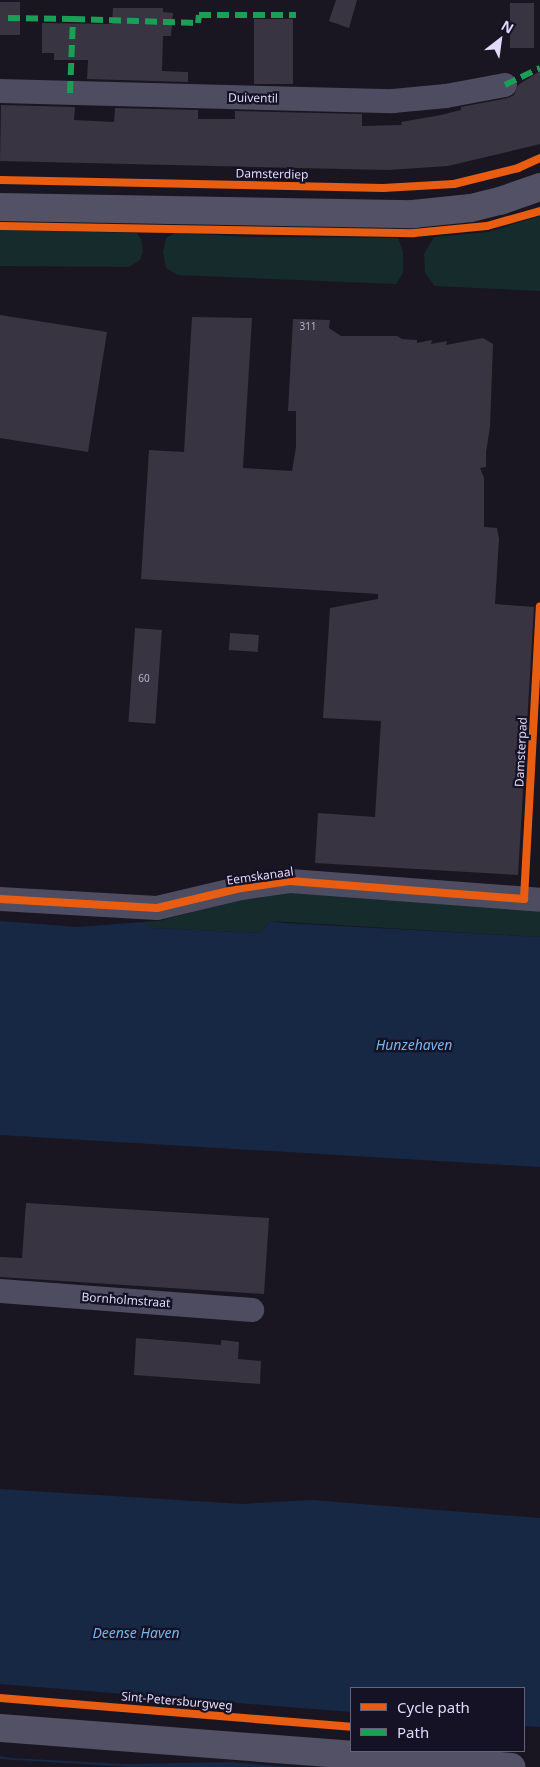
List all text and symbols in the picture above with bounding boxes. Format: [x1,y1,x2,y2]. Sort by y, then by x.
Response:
north arrow [475,15,525,65]
text: N [498,15,517,38]
street label: Duiventil [228,90,278,106]
street label: Damsterdiep [235,166,309,182]
house number: 311 [299,321,317,333]
house number: 60 [138,673,150,685]
street label: Damsterpad [512,717,530,787]
street label: Eemskanaal [226,864,294,888]
water label: Hunzehaven [376,1037,452,1053]
street label: Bornholmstraat [81,1290,171,1310]
water label: Deense Haven [92,1625,180,1641]
legend [350,1687,525,1752]
street label: Sint-Petersburgweg [121,1689,233,1713]
text: Cycle path [397,1697,470,1717]
text: Path [397,1722,429,1742]

